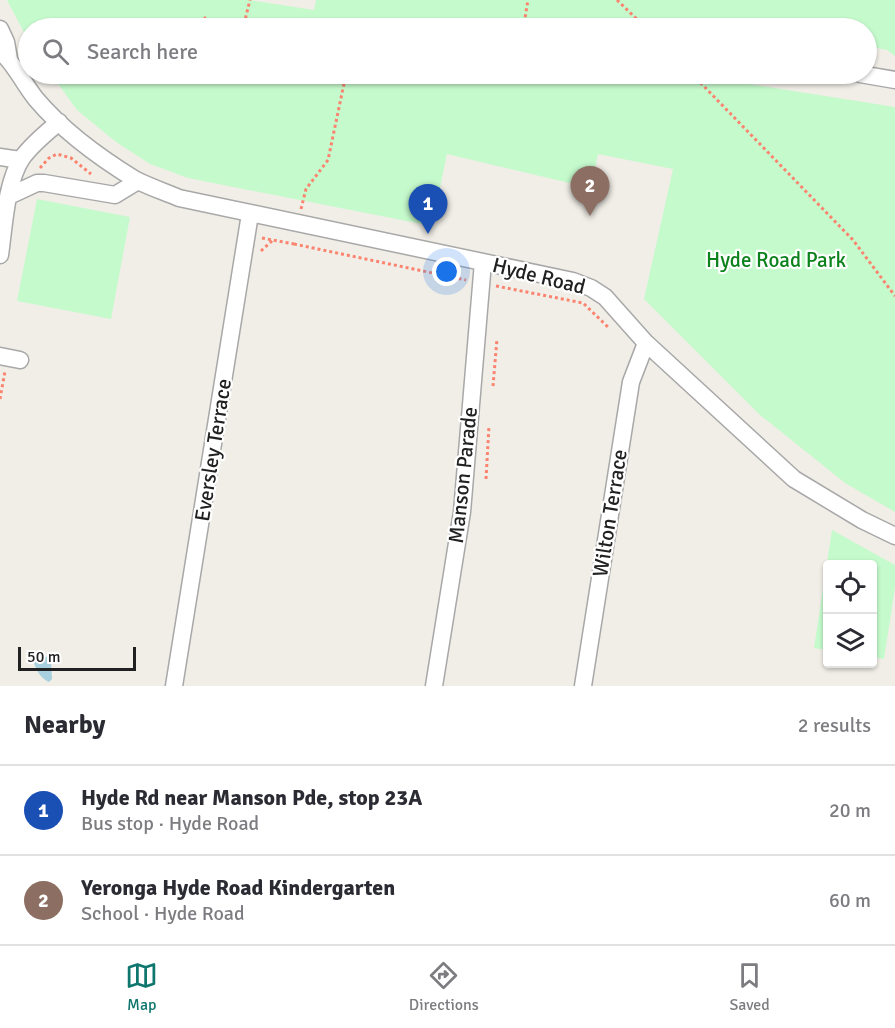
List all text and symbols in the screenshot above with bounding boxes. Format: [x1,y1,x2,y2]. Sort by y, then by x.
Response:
search box [18,18,877,84]
icon: search [39,35,72,68]
text: Search here [87,38,198,65]
pin: 2 [570,166,610,216]
pin: 1 [408,184,448,234]
park label: Hyde Road Park [706,247,846,273]
street label: Hyde Road [490,252,588,300]
your location [432,257,461,286]
street label: Eversley Terrace [189,377,237,523]
street label: Manson Parade [443,405,483,545]
street label: Wilton Terrace [587,447,633,579]
map controls [823,560,877,668]
button: locate [823,560,877,614]
button: layers [823,614,877,668]
scale bar [18,644,136,672]
text: 50 m [27,647,61,667]
text: Nearby [24,709,105,741]
text: 2 results [798,713,871,738]
text: Hyde Rd near Manson Pde, stop 23A [81,784,422,811]
text: 1 [38,798,49,823]
text: 20 m [829,798,871,823]
text: Bus stop · Hyde Road [81,811,259,836]
text: Yeronga Hyde Road Kindergarten [81,874,395,901]
text: 2 [38,888,49,913]
text: 60 m [829,888,871,913]
text: School · Hyde Road [81,901,245,926]
tab: Map [125,959,158,1015]
tab: Directions [409,959,479,1015]
tab: Saved [729,959,770,1015]

